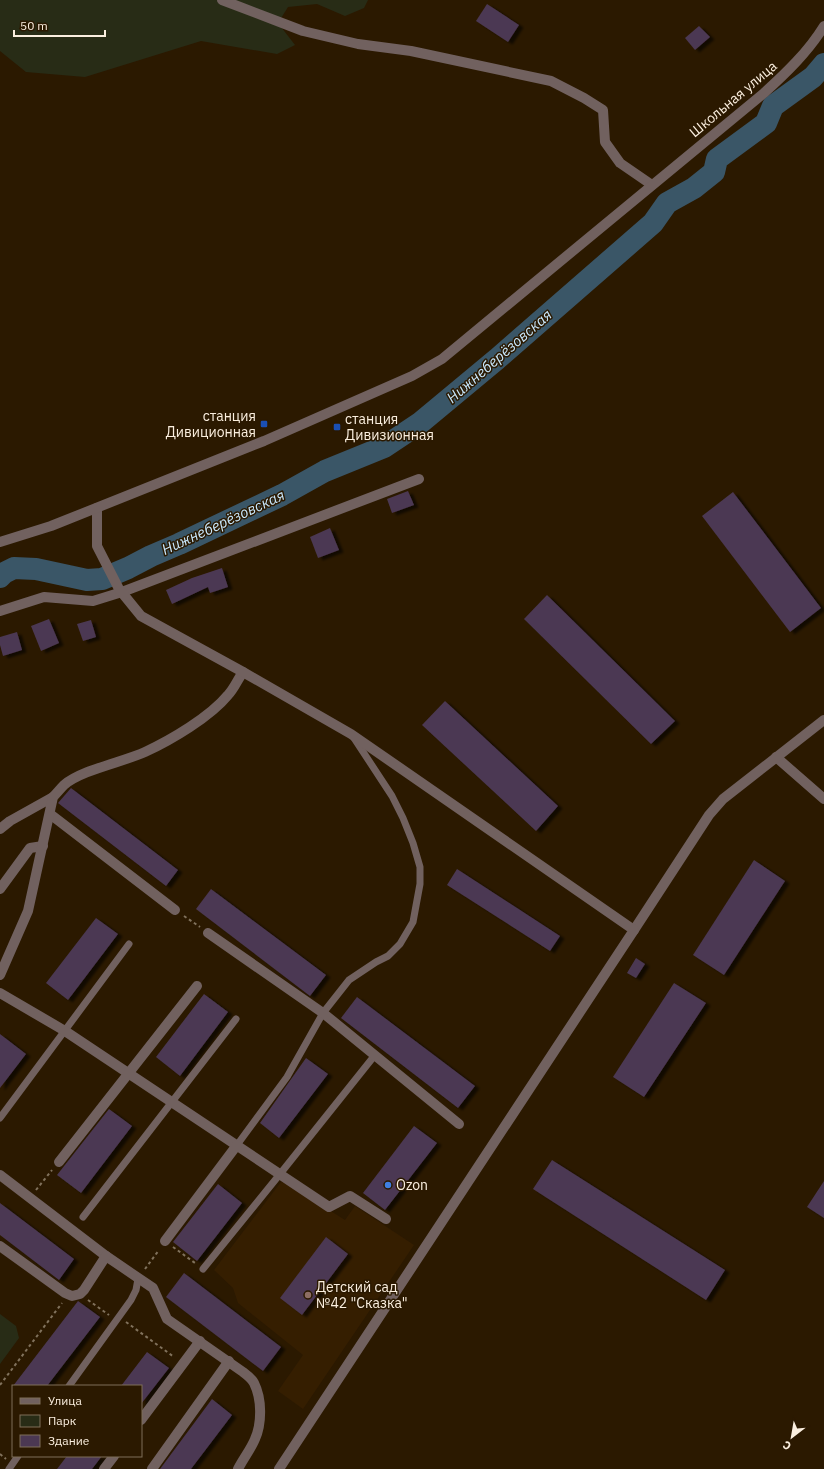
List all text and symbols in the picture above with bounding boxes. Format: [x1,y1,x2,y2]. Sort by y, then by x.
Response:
scale bar [14,12,105,38]
text: 50 m [20,18,48,33]
street label: Школьная улица [685,57,781,141]
water label: Нижнеберёзовская [442,305,556,407]
place label: станция Дивиционная [166,407,256,441]
place label: станция Дивизионная [345,410,434,444]
marker: станция Дивиционная [259,419,269,429]
marker: станция Дивизионная [332,422,342,432]
water label: Нижнеберёзовская [158,485,288,559]
place label: Ozon [396,1176,428,1194]
marker: Ozon [383,1180,393,1190]
place label: Детский сад №42 "Сказка" [316,1278,408,1312]
marker: Детский сад №42 "Сказка" [303,1290,313,1300]
legend [12,1385,142,1457]
text: Улица [48,1393,82,1408]
text: Парк [48,1413,77,1428]
north arrow [772,1417,812,1457]
text: Здание [48,1433,90,1448]
text: С [780,1438,794,1453]

